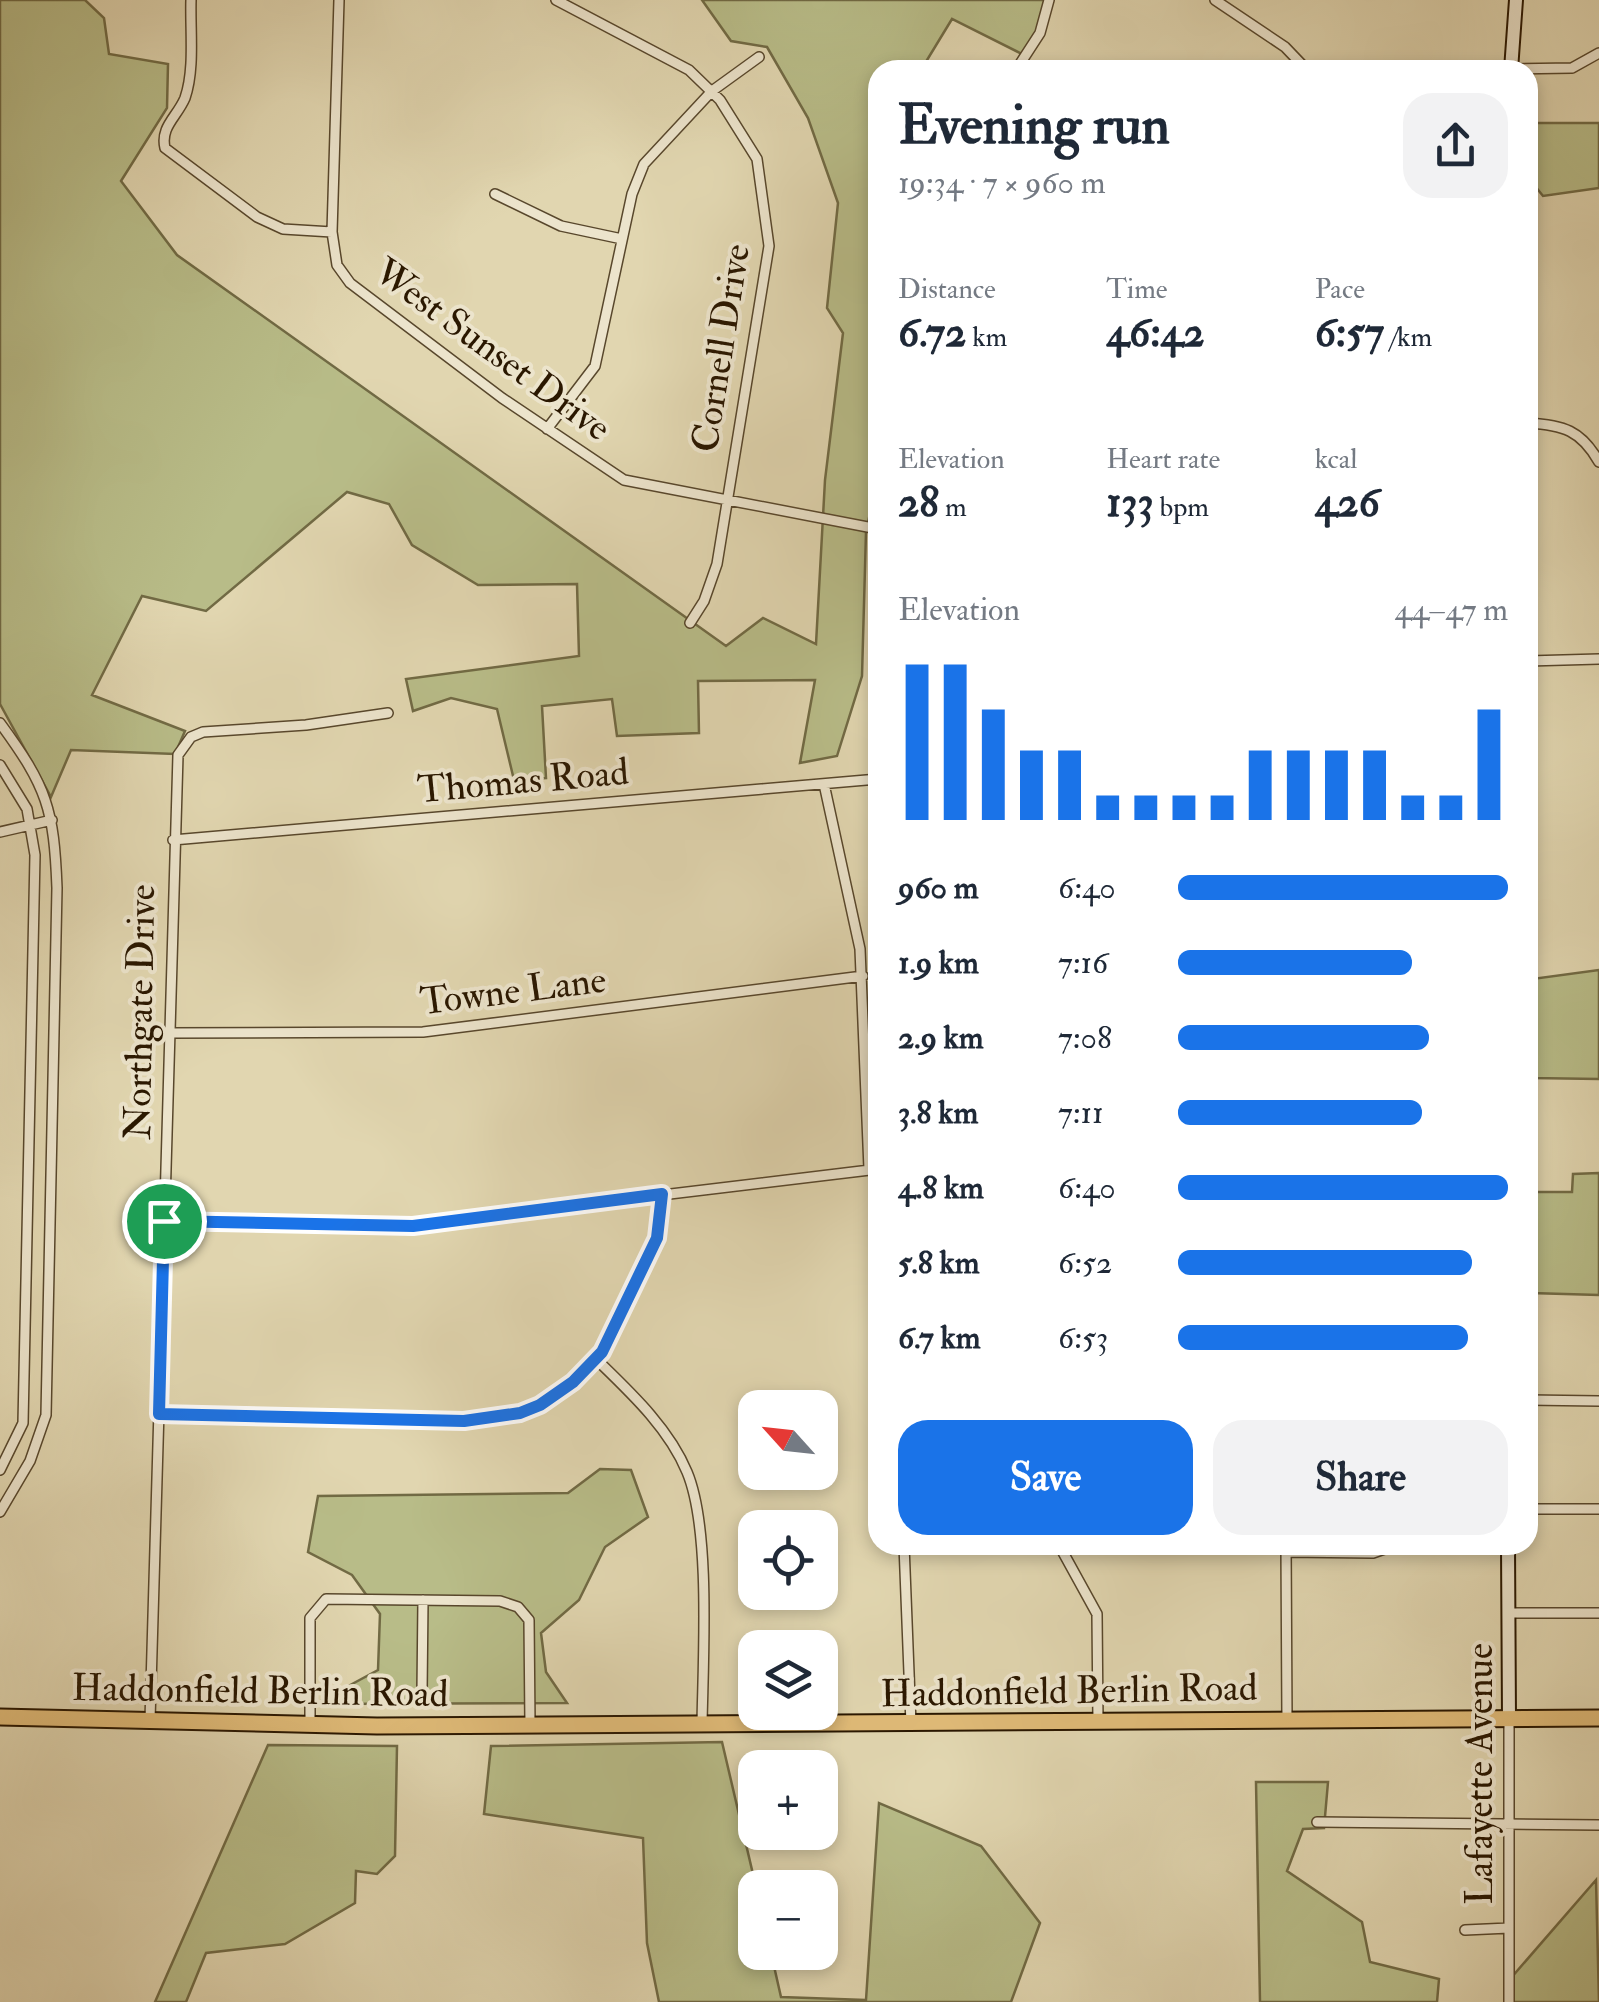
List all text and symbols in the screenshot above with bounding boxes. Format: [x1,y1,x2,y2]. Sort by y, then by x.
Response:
text: Evening run [898,91,1170,160]
button: share [1403,93,1508,198]
text: 19:34 · 7 × 960 m [898,163,1106,203]
street label: Cornell Drive [681,240,761,456]
street label: West Sunset Drive [364,247,620,452]
text: Distance [898,272,996,307]
text: Time [1106,272,1168,307]
text: Pace [1315,272,1365,307]
text: 6.72 [898,307,966,359]
text: 46:42 [1106,307,1204,359]
text: 6:57 [1315,307,1384,359]
text: km [966,320,1007,355]
text: /km [1384,320,1432,355]
text: Elevation [898,442,1005,477]
text: Heart rate [1106,442,1220,477]
text: kcal [1315,442,1358,477]
text: 28 [898,477,939,529]
text: 133 [1106,477,1154,529]
text: 426 [1315,477,1380,529]
text: m [939,490,967,525]
text: bpm [1154,490,1209,525]
text: Elevation [898,590,1020,630]
text: 44–47 m [1395,590,1508,630]
street label: Thomas Road [415,748,631,814]
text: 960 m [898,868,978,908]
text: 6:40 [1058,868,1116,908]
street label: Northgate Drive [114,884,166,1140]
text: 1.9 km [898,943,979,983]
text: 7:16 [1058,943,1108,983]
street label: Towne Lane [417,956,609,1026]
text: 2.9 km [898,1018,984,1058]
text: 7:08 [1058,1018,1112,1058]
text: 3.8 km [898,1093,978,1133]
text: 7:11 [1058,1093,1103,1133]
text: 4.8 km [898,1168,984,1208]
text: 6:40 [1058,1168,1116,1208]
pin [122,1179,207,1264]
icon: arrive [137,1194,192,1249]
text: 5.8 km [898,1243,980,1283]
text: 6:52 [1058,1243,1112,1283]
text: 6.7 km [898,1318,981,1358]
text: 6:53 [1058,1318,1108,1358]
north arrow [738,1390,838,1490]
map controls [738,1390,838,1970]
button: Save [898,1420,1193,1535]
button: Share [1213,1420,1508,1535]
button: locate [738,1510,838,1610]
button: layers [738,1630,838,1730]
street label: Lafayette Avenue [1456,1643,1504,1905]
street label: Haddonfield Berlin Road [71,1664,449,1718]
street label: Haddonfield Berlin Road [880,1664,1258,1718]
button: + [738,1750,838,1850]
button: − [738,1870,838,1970]

